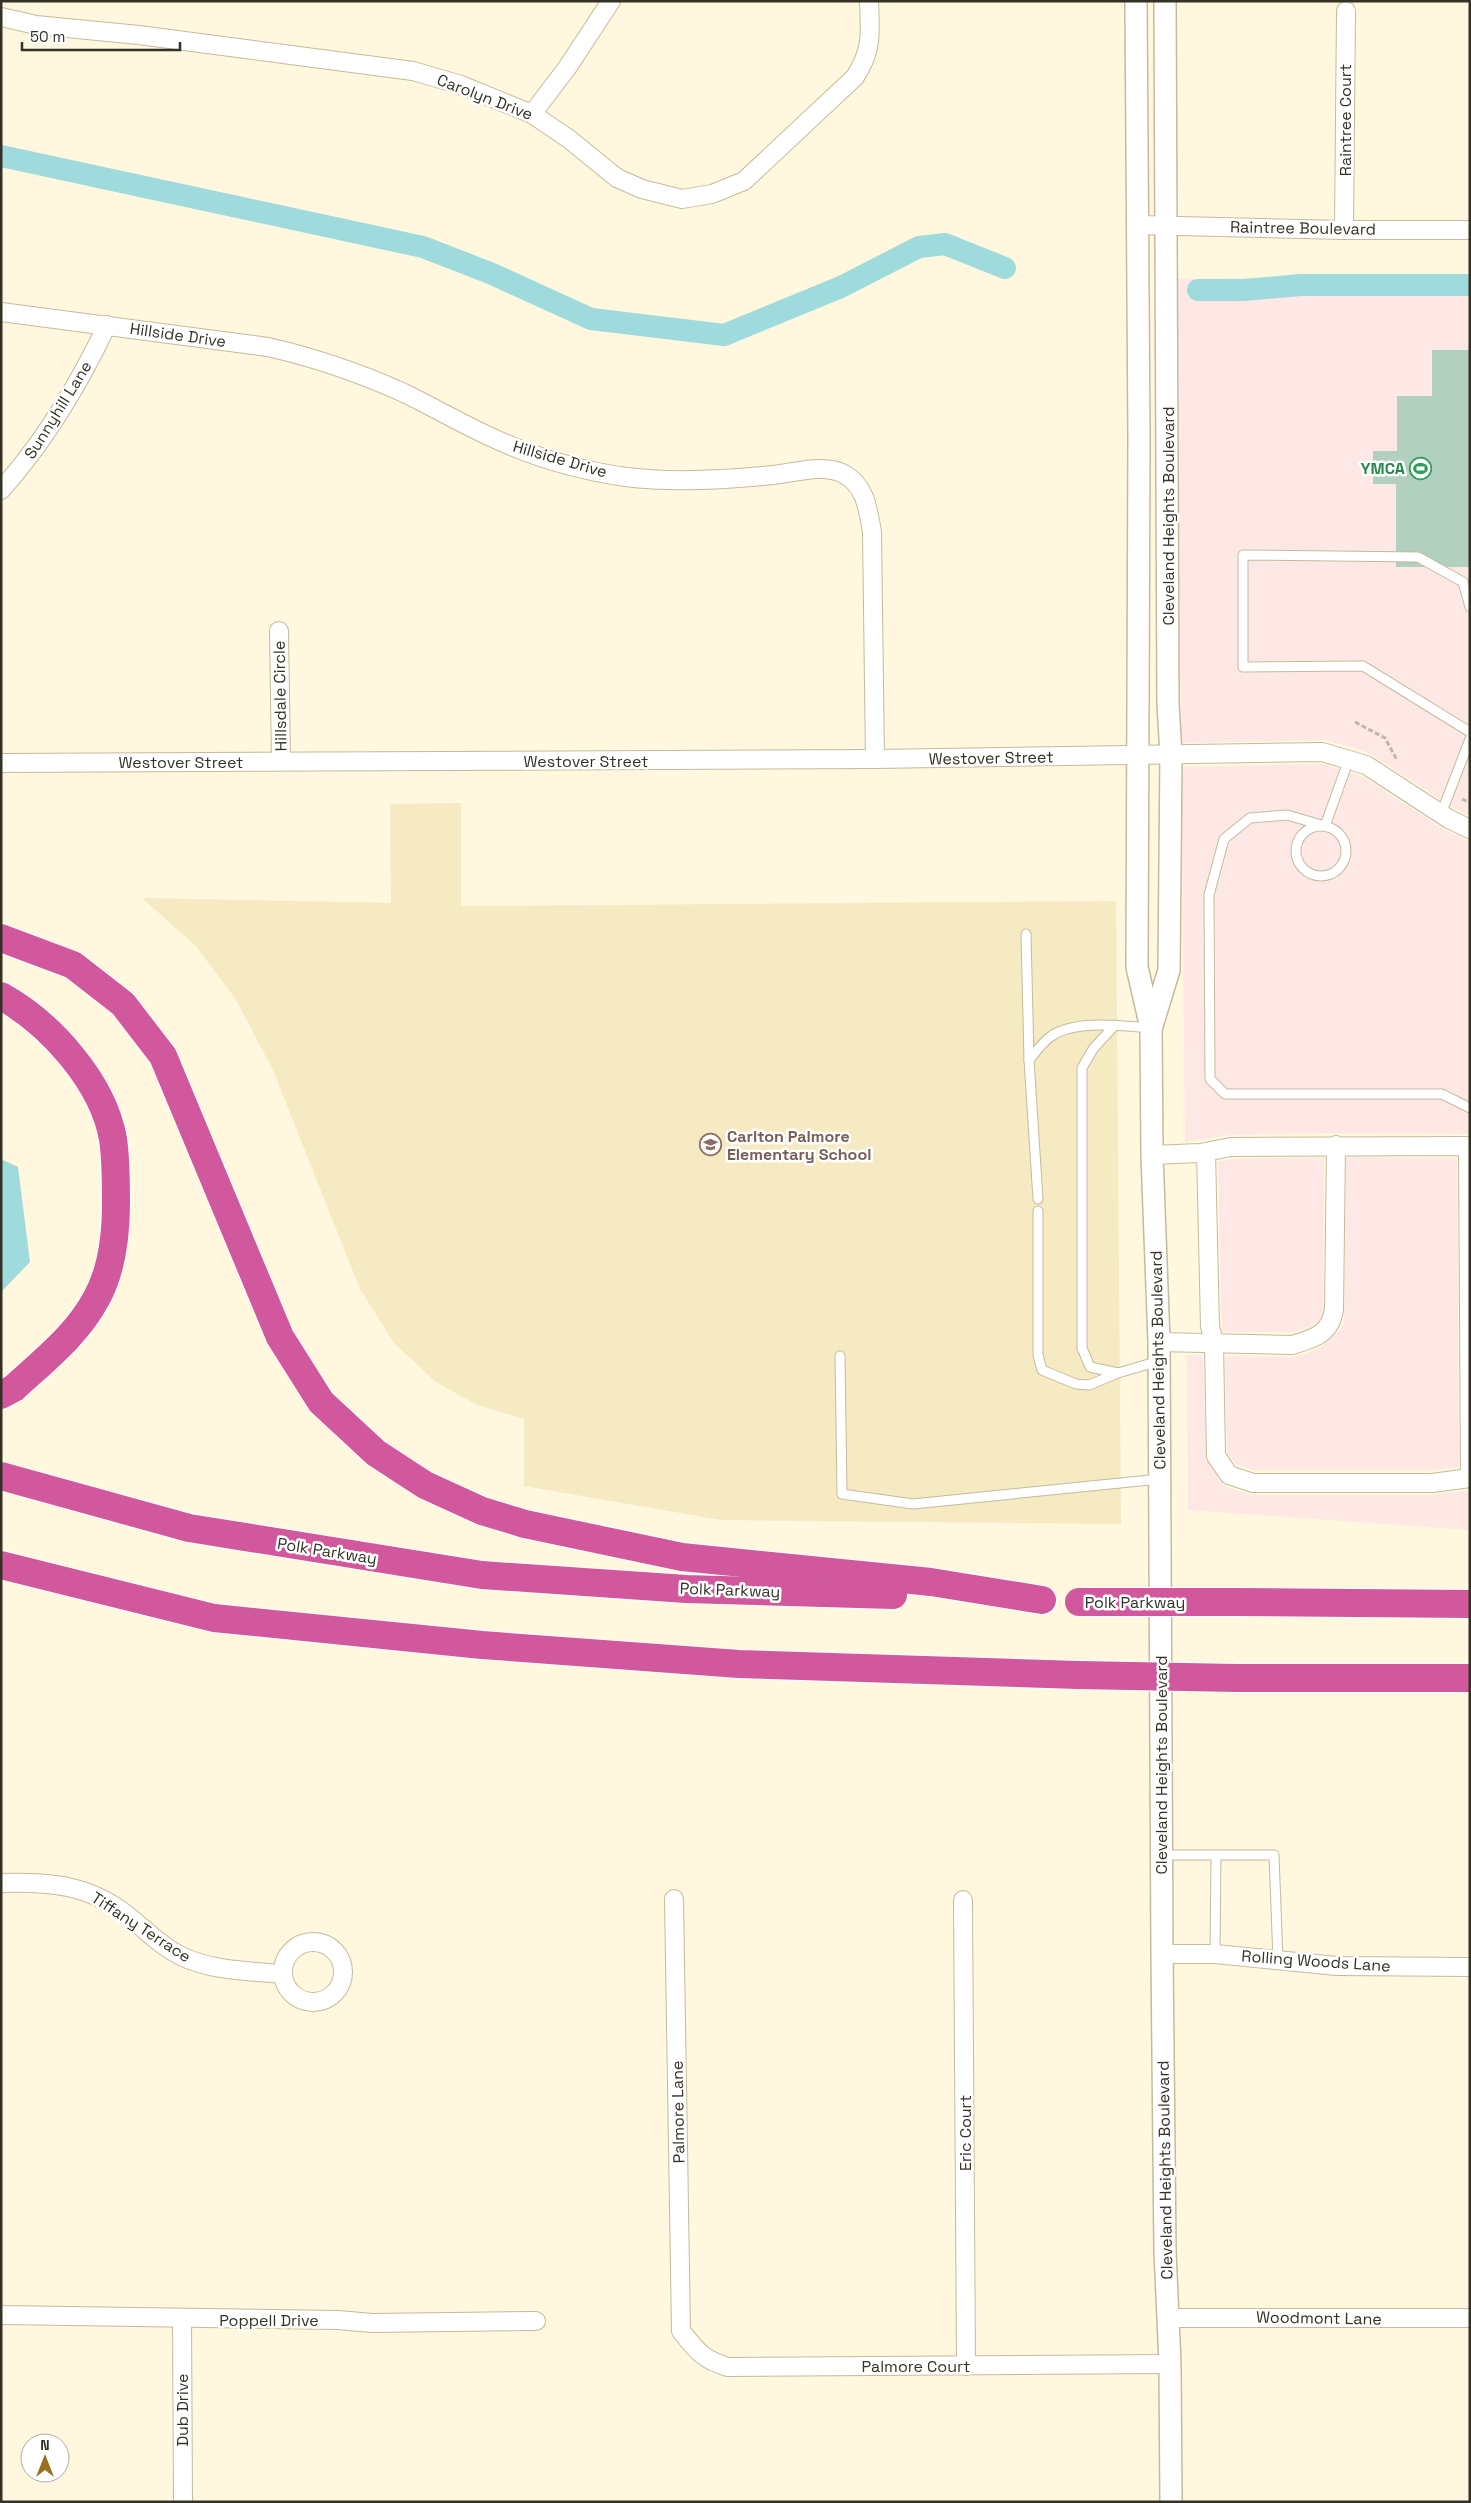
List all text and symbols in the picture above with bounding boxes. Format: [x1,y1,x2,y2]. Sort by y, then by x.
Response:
scale bar [22,20,180,52]
text: 50 m [30,27,65,46]
street label: Raintree Court [1335,64,1356,176]
street label: Carolyn Drive [434,69,536,125]
street label: Raintree Boulevard [1230,216,1376,240]
street label: Hillside Drive [129,318,227,352]
street label: Sunnyhill Lane [19,357,97,463]
street label: Cleveland Heights Boulevard [1158,406,1179,626]
street label: Hillside Drive [511,436,609,482]
sports icon: YMCA [1409,456,1433,480]
place label: YMCA [1361,458,1405,479]
street label: Hillsdale Circle [269,641,291,751]
street label: Westover Street [928,746,1054,770]
street label: Westover Street [524,751,648,772]
street label: Westover Street [119,752,243,773]
place label: Carlton Palmore Elementary School [727,1126,871,1165]
school or university icon: Carlton Palmore Elementary School [699,1133,723,1157]
street label: Cleveland Heights Boulevard [1146,1250,1170,1470]
street label: Polk Parkway [276,1533,378,1569]
street label: Polk Parkway [679,1578,781,1602]
street label: Polk Parkway [1085,1592,1185,1613]
street label: Cleveland Heights Boulevard [1151,1655,1172,1875]
street label: Tiffany Terrace [87,1887,195,1967]
street label: Rolling Woods Lane [1241,1945,1391,1977]
street label: Palmore Lane [667,2060,689,2164]
street label: Cleveland Heights Boulevard [1153,2060,1177,2280]
street label: Eric Court [955,2095,976,2171]
street label: Woodmont Lane [1256,2306,1382,2330]
street label: Poppell Drive [219,2310,319,2331]
street label: Palmore Court [862,2356,970,2377]
street label: Dub Drive [172,2373,193,2447]
north arrow [20,2433,70,2483]
text: N [40,2436,50,2454]

